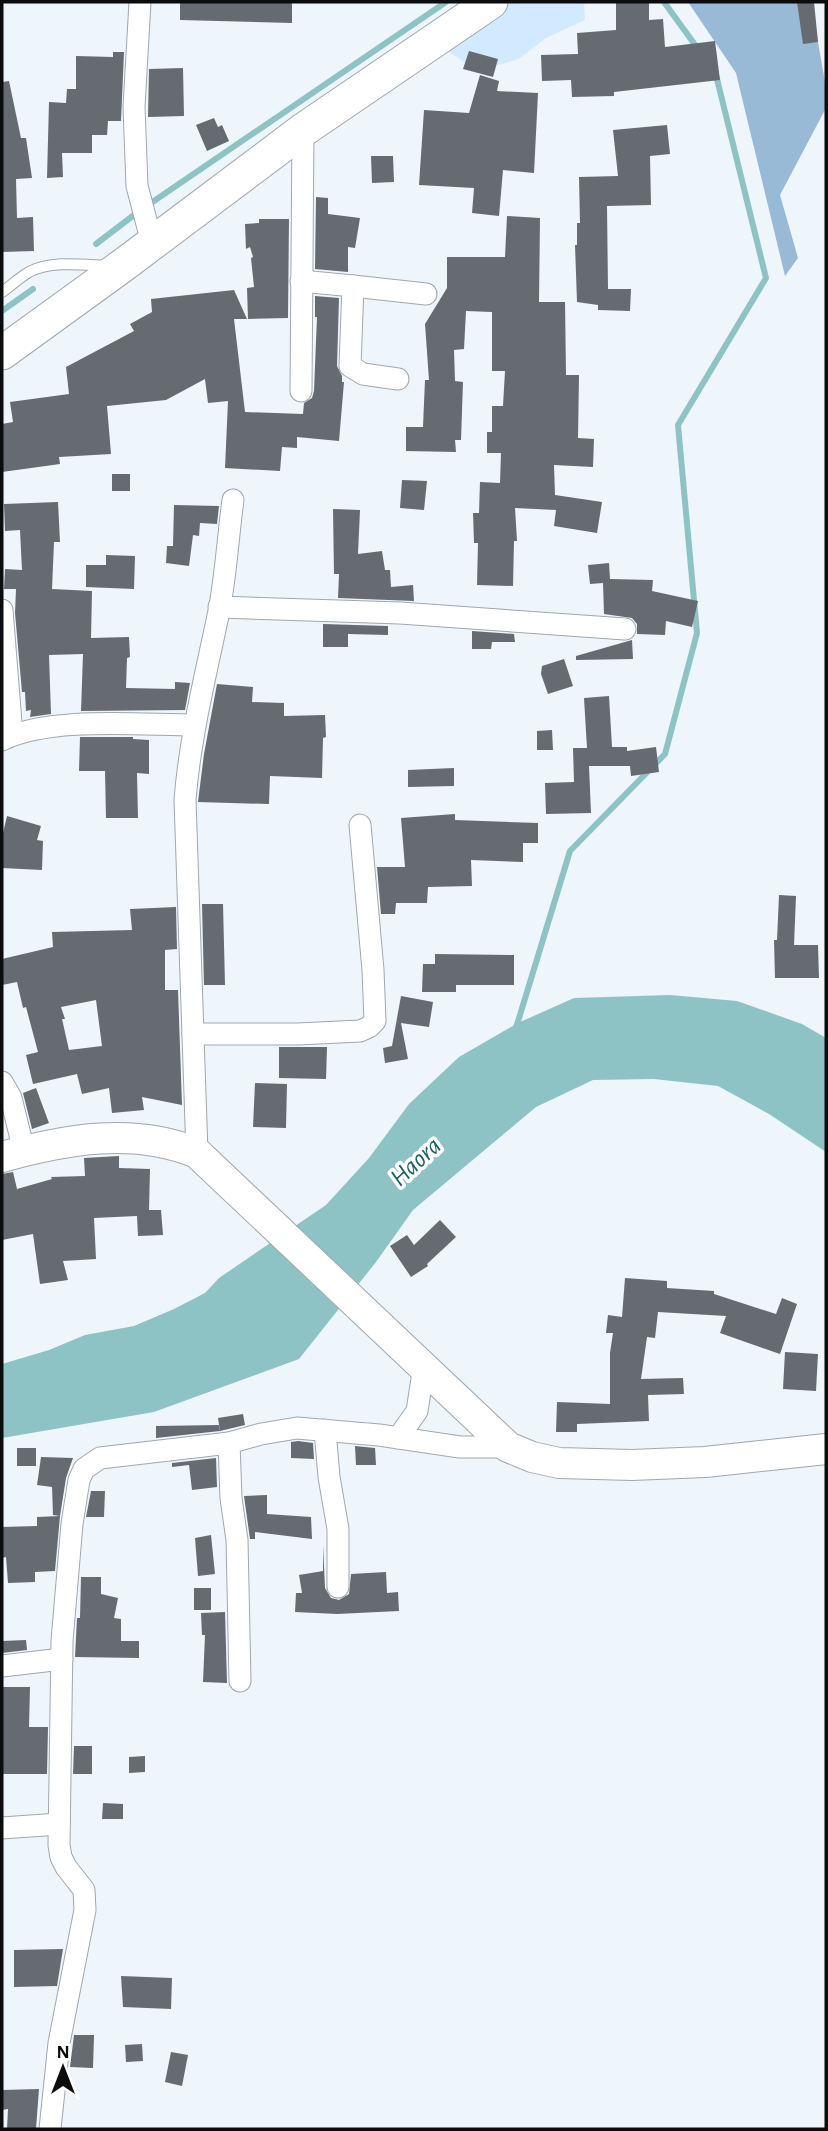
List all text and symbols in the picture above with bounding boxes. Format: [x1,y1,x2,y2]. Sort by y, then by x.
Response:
water label: Haora [385,1132,446,1191]
north arrow [28,2033,98,2103]
text: N [56,2043,70,2062]

